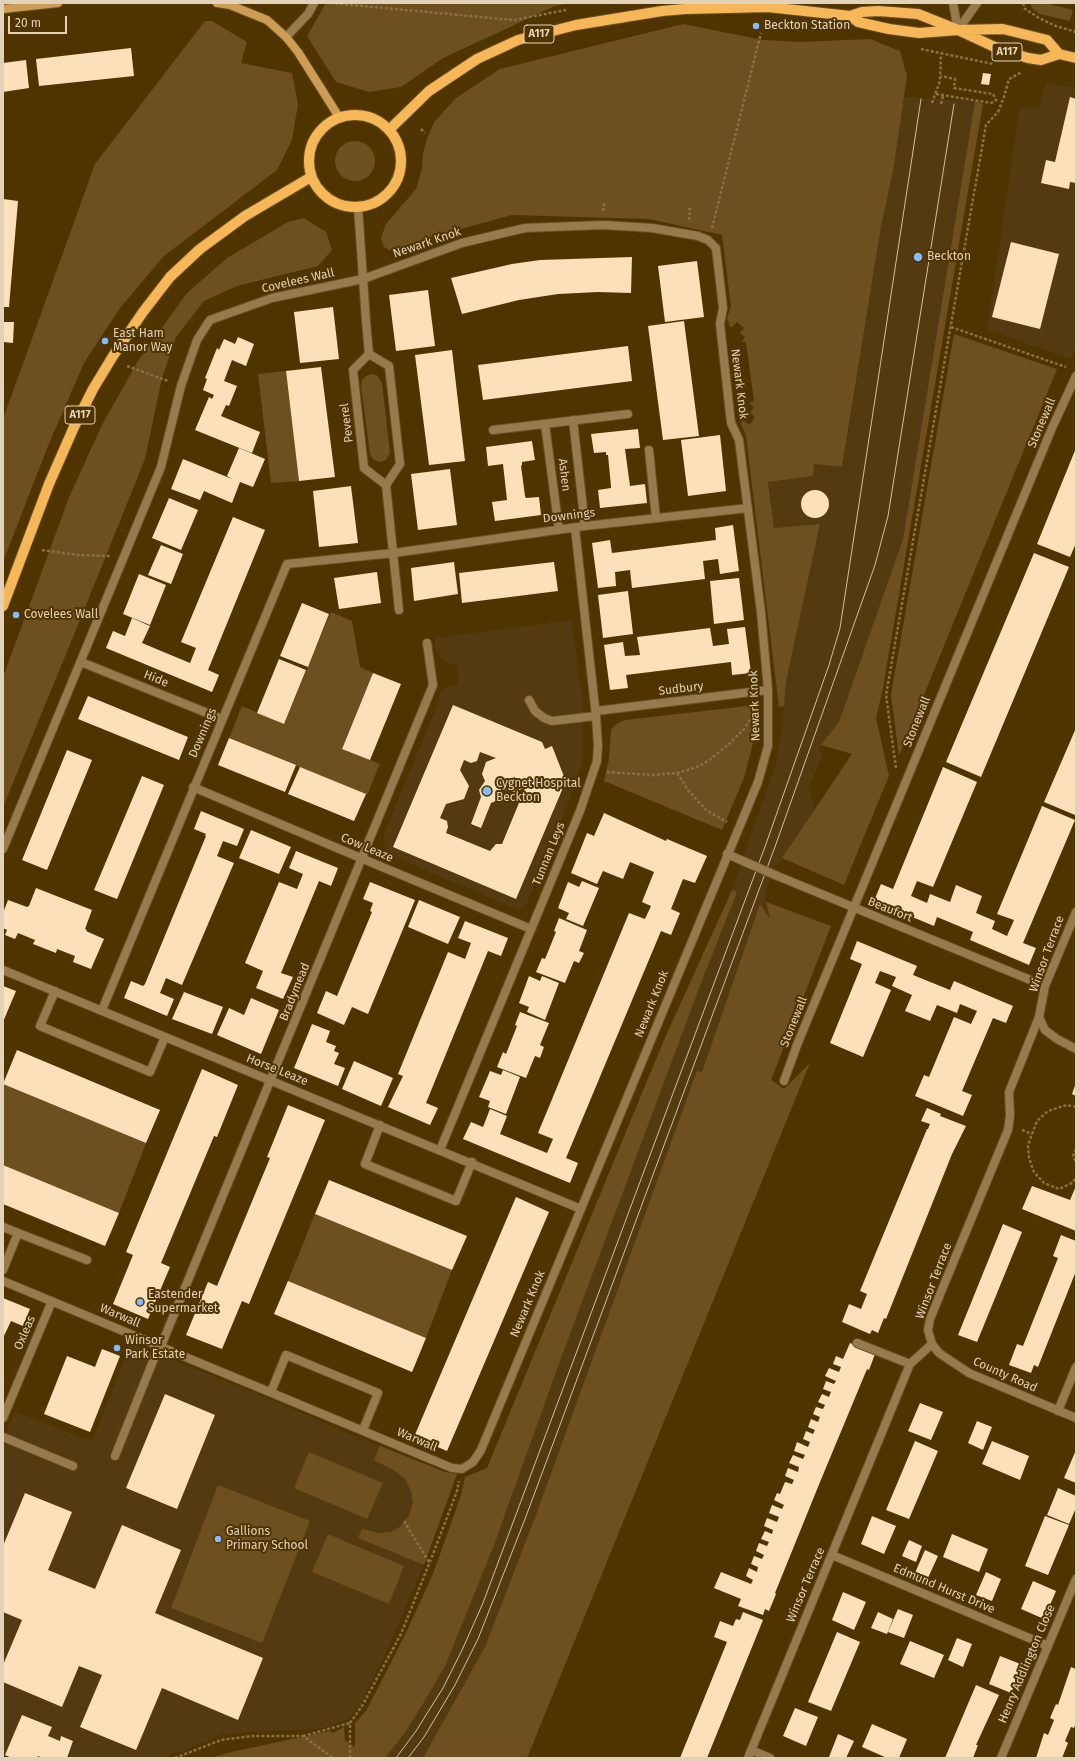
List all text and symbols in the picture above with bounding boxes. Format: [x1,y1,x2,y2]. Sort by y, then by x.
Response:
scale bar [10,8,69,34]
text: 20 m [15,16,41,30]
place label: Beckton Station [764,19,850,33]
marker: Beckton Station [751,21,761,31]
road number: A117 [524,25,554,43]
road number: A117 [992,43,1022,61]
street label: Newark Knok [391,225,463,261]
place label: Beckton [927,250,971,264]
marker: Beckton [912,251,924,263]
street label: Covelees Wall [260,266,336,296]
place label: East Ham Manor Way [113,327,173,355]
marker: East Ham Manor Way [100,336,110,346]
street label: Newark Knok [728,348,750,420]
street label: Stonewall [1025,396,1059,450]
street label: Peverel [337,402,357,444]
road number: A117 [65,406,95,424]
street label: Ashen [555,458,573,492]
street label: Downings [542,506,596,526]
place label: Covelees Wall [24,608,98,622]
marker: Covelees Wall [11,610,21,620]
street label: Hide [142,668,170,690]
street label: Newark Knok [747,670,763,742]
street label: Sudbury [658,679,704,699]
street label: Stonewall [900,695,934,749]
street label: Downings [186,706,220,760]
place label: Cygnet Hospital Beckton [496,777,581,805]
marker: Cygnet Hospital Beckton [481,785,493,797]
street label: Tunnan Leys [530,820,568,888]
street label: Cow Leaze [339,831,395,865]
street label: Beaufort [865,895,915,925]
street label: Winsor Terrace [1027,914,1067,994]
street label: Bradymead [277,961,313,1023]
street label: Newark Knok [632,968,672,1040]
street label: Stonewall [777,995,811,1049]
street label: Horse Leaze [244,1051,310,1089]
street label: Winsor Terrace [913,1241,955,1321]
street label: Newark Knok [508,1269,548,1339]
place label: Eastender Supermarket [148,1288,218,1316]
marker: Eastender Supermarket [135,1297,145,1307]
street label: Warwall [98,1301,142,1331]
street label: Oxleas [11,1314,39,1352]
place label: Winsor Park Estate [125,1334,185,1362]
marker: Winsor Park Estate [112,1343,122,1353]
street label: County Road [971,1354,1039,1396]
street label: Warwall [395,1425,439,1455]
place label: Gallions Primary School [226,1525,308,1553]
marker: Gallions Primary School [213,1534,223,1544]
street label: Winsor Terrace [784,1545,828,1625]
street label: Edmund Hurst Drive [891,1561,997,1617]
street label: Henry Addlington Close [995,1603,1059,1725]

